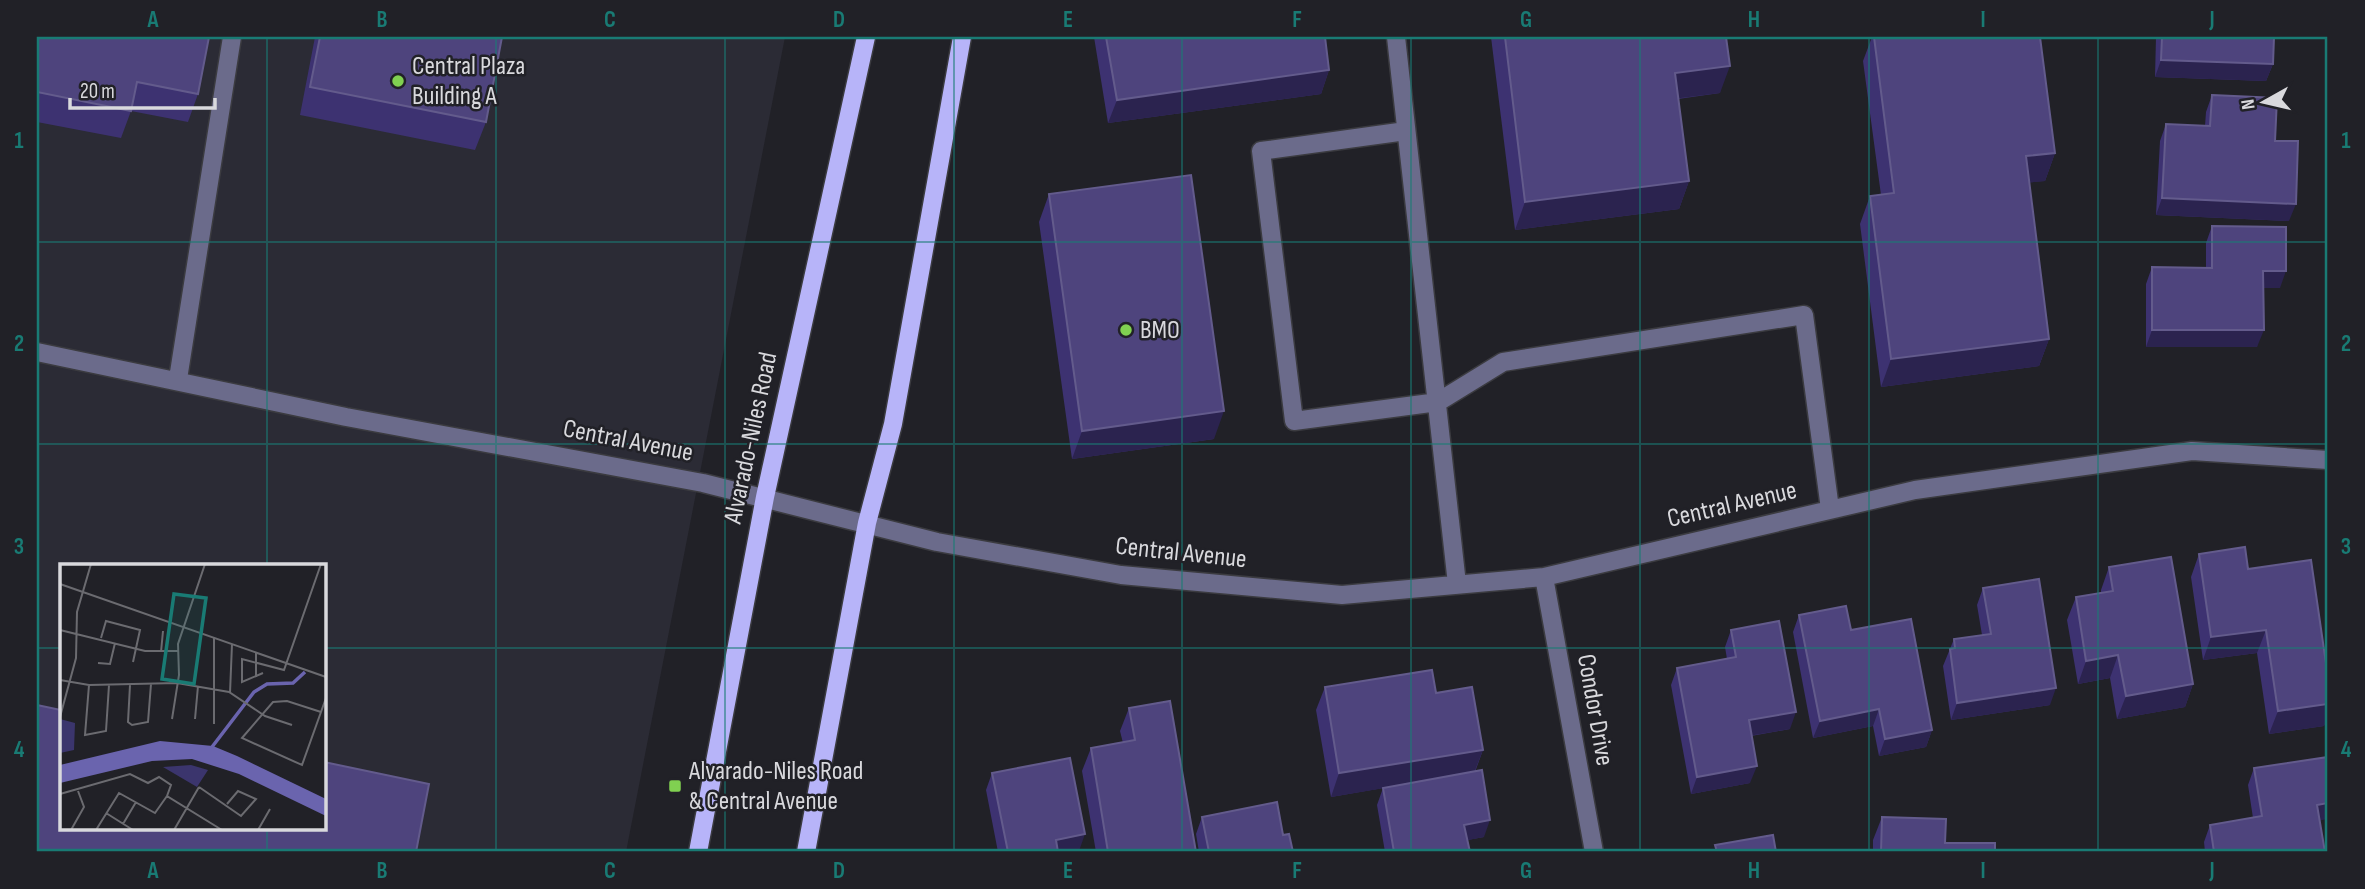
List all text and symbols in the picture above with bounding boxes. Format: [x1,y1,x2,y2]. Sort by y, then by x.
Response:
text: A [147,6,160,34]
text: B [377,6,388,34]
text: C [604,6,616,34]
text: D [833,6,845,34]
text: E [1063,6,1073,34]
text: F [1292,6,1302,34]
text: G [1520,6,1532,34]
text: H [1748,6,1760,34]
text: I [1980,6,1986,34]
text: J [2208,6,2215,34]
place label: Central Plaza Building A [412,51,525,112]
scale bar [70,66,215,110]
north arrow [2228,66,2298,136]
marker: Central Plaza Building A [390,73,406,89]
text: 20 m [80,79,115,104]
text: N [2237,98,2261,111]
text: 1 [14,127,24,155]
text: 1 [2341,127,2351,155]
place label: BMO [1140,315,1180,346]
marker: BMO [1118,322,1134,338]
text: 2 [14,330,24,358]
text: 2 [2341,330,2351,358]
street label: Alvarado-Niles Road [717,349,784,528]
street label: Central Avenue [560,413,696,469]
street label: Central Avenue [1664,475,1800,535]
street label: Central Avenue [1114,531,1248,575]
text: 3 [14,533,24,561]
text: 3 [2341,533,2351,561]
inset map [60,564,326,830]
street label: Condor Drive [1570,652,1620,768]
text: 4 [14,736,25,764]
text: 4 [2341,736,2352,764]
place label: Alvarado-Niles Road & Central Avenue [688,756,863,817]
marker: Alvarado-Niles Road & Central Avenue [667,778,683,794]
text: A [147,857,160,885]
text: B [377,857,388,885]
text: C [604,857,616,885]
text: D [833,857,845,885]
text: E [1063,857,1073,885]
text: F [1292,857,1302,885]
text: G [1520,857,1532,885]
text: H [1748,857,1760,885]
text: I [1980,857,1986,885]
text: J [2208,857,2215,885]

